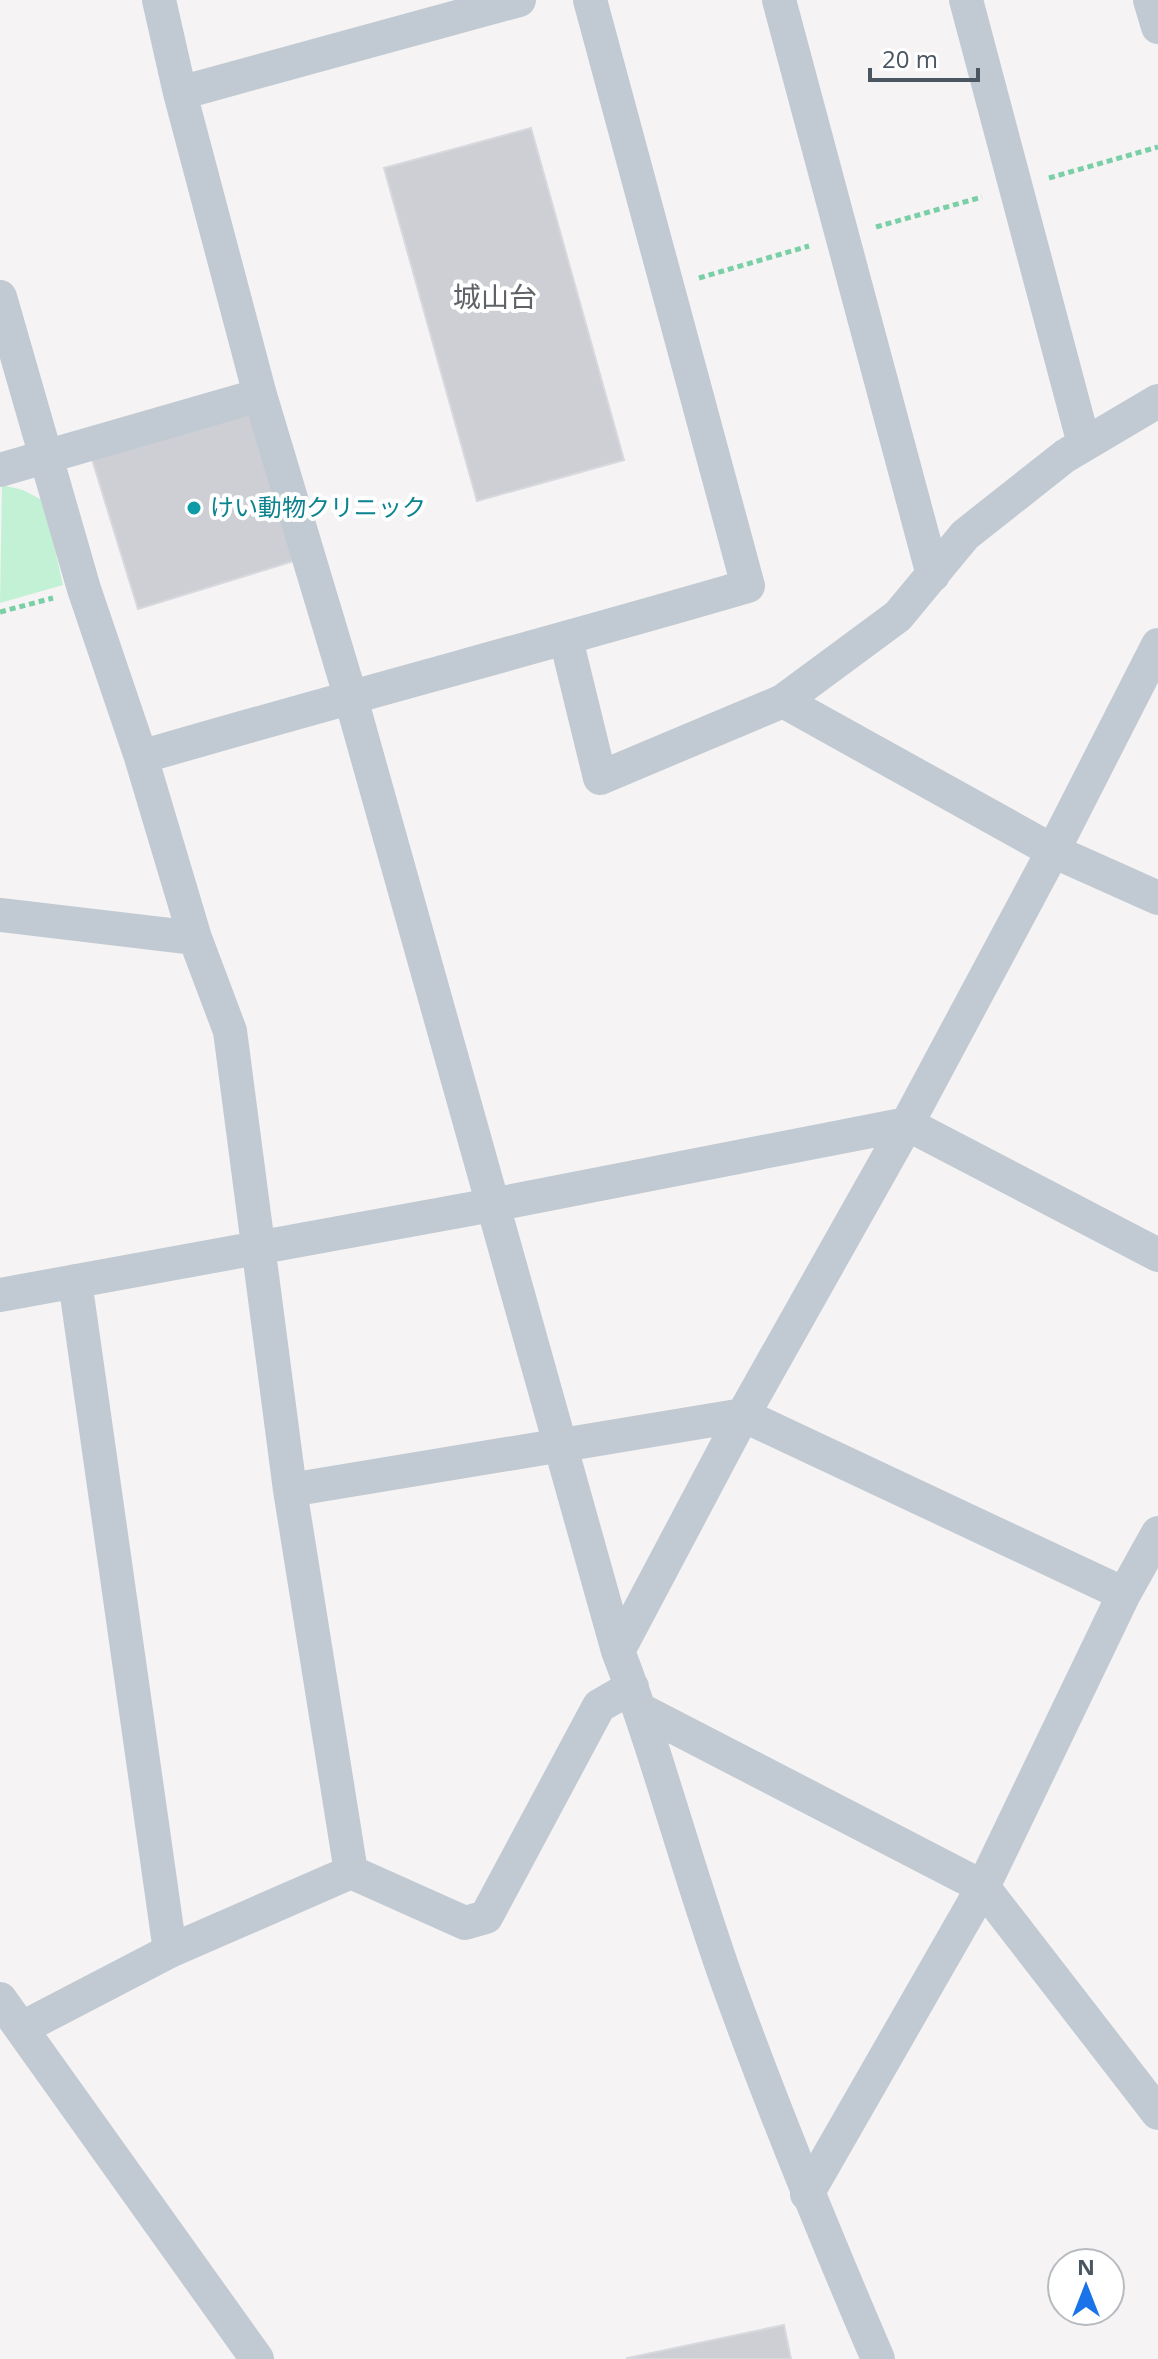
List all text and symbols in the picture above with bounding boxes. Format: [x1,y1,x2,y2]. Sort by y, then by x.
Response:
scale bar [870,32,978,82]
text: 20 m [882,42,938,75]
district label: 城山台 [453,277,537,315]
place label: けい動物クリニック [210,490,426,523]
marker: けい動物クリニック [185,499,203,517]
north arrow [1046,2247,1126,2327]
text: N [1077,2251,1095,2281]

